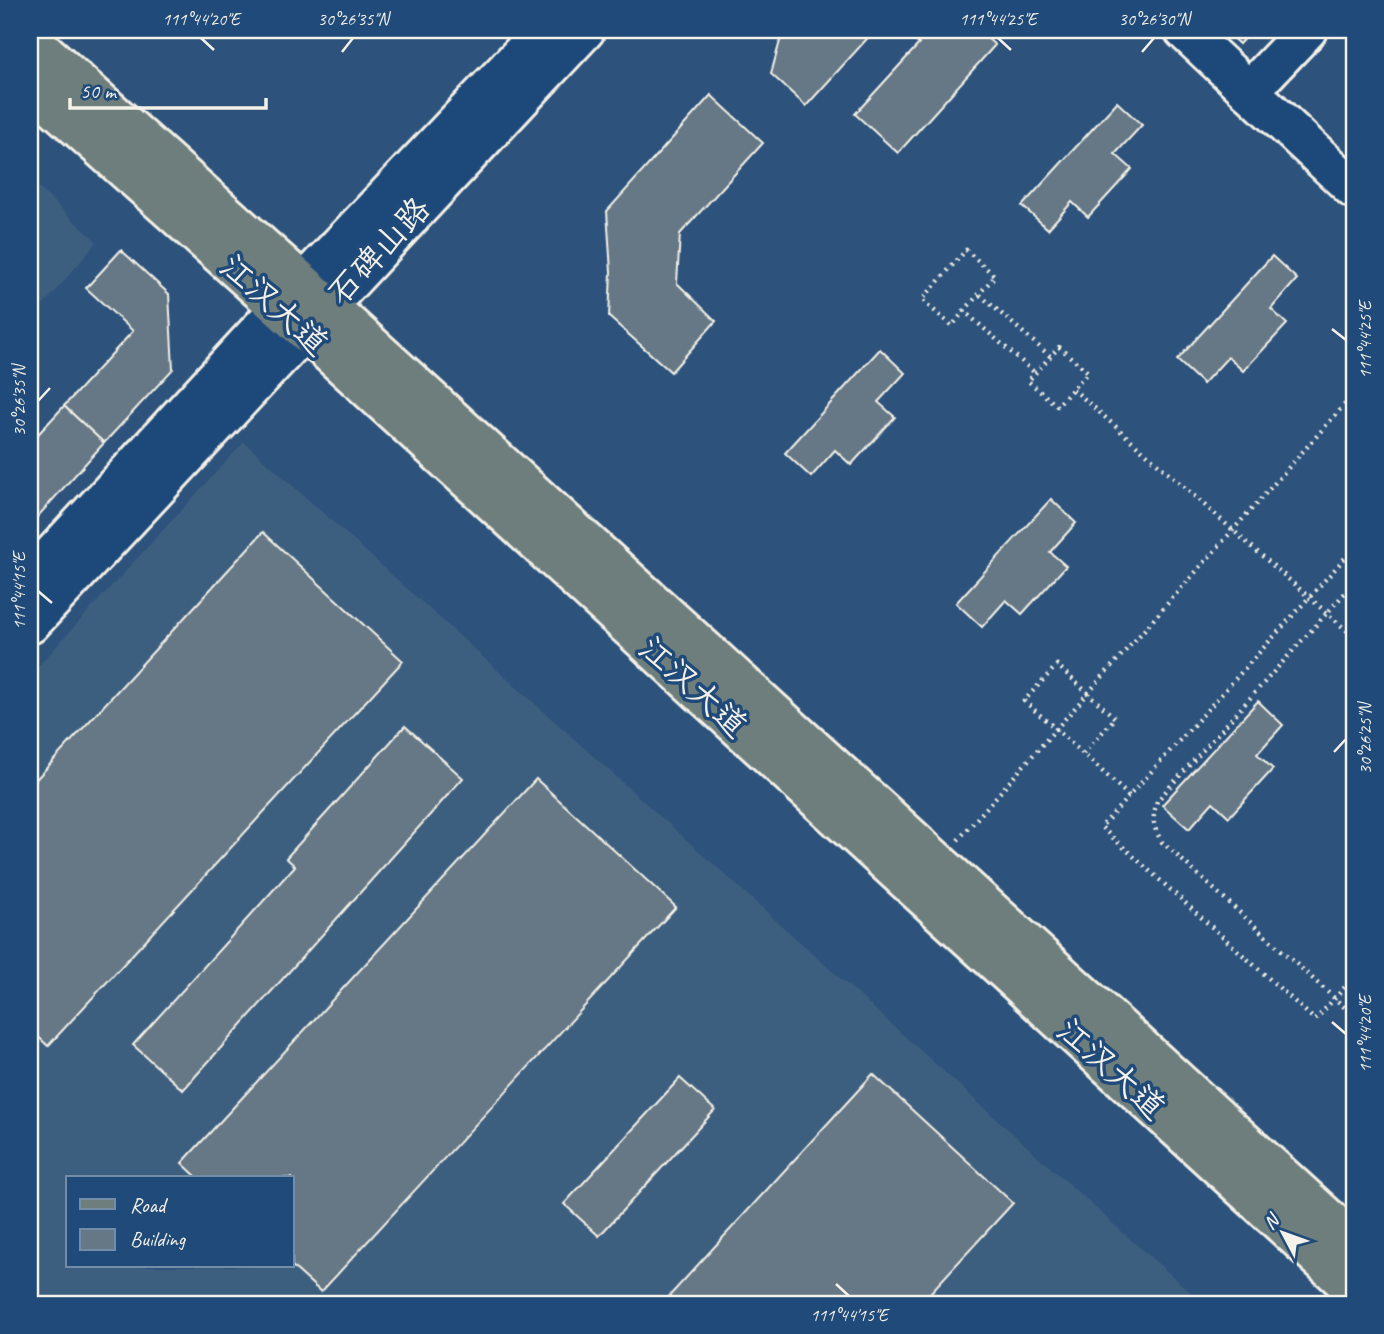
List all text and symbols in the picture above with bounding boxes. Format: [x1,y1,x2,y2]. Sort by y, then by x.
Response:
text: 111°44'20"E [162,8,242,30]
text: 30°26'35"N [318,8,392,30]
text: 111°44'25"E [959,8,1039,30]
text: 30°26'30"N [1119,8,1193,30]
scale bar [70,66,266,110]
text: 50 m [80,78,118,104]
street label: 石碑山路 [318,188,439,313]
street label: 江汉大道 [211,245,337,365]
text: 111°44'25"E [1354,299,1376,379]
text: 30°26'35"N [8,362,30,436]
text: 111°44'15"E [8,550,30,630]
street label: 江汉大道 [630,627,756,747]
text: 30°26'25"N [1354,700,1376,774]
text: 111°44'20"E [1354,993,1376,1073]
street label: 江汉大道 [1048,1009,1174,1129]
legend [66,1176,294,1268]
text: Road [130,1192,169,1218]
north arrow [1248,1198,1318,1268]
text: N [1258,1208,1286,1235]
text: Building [130,1226,187,1252]
text: 111°44'15"E [810,1304,890,1326]

